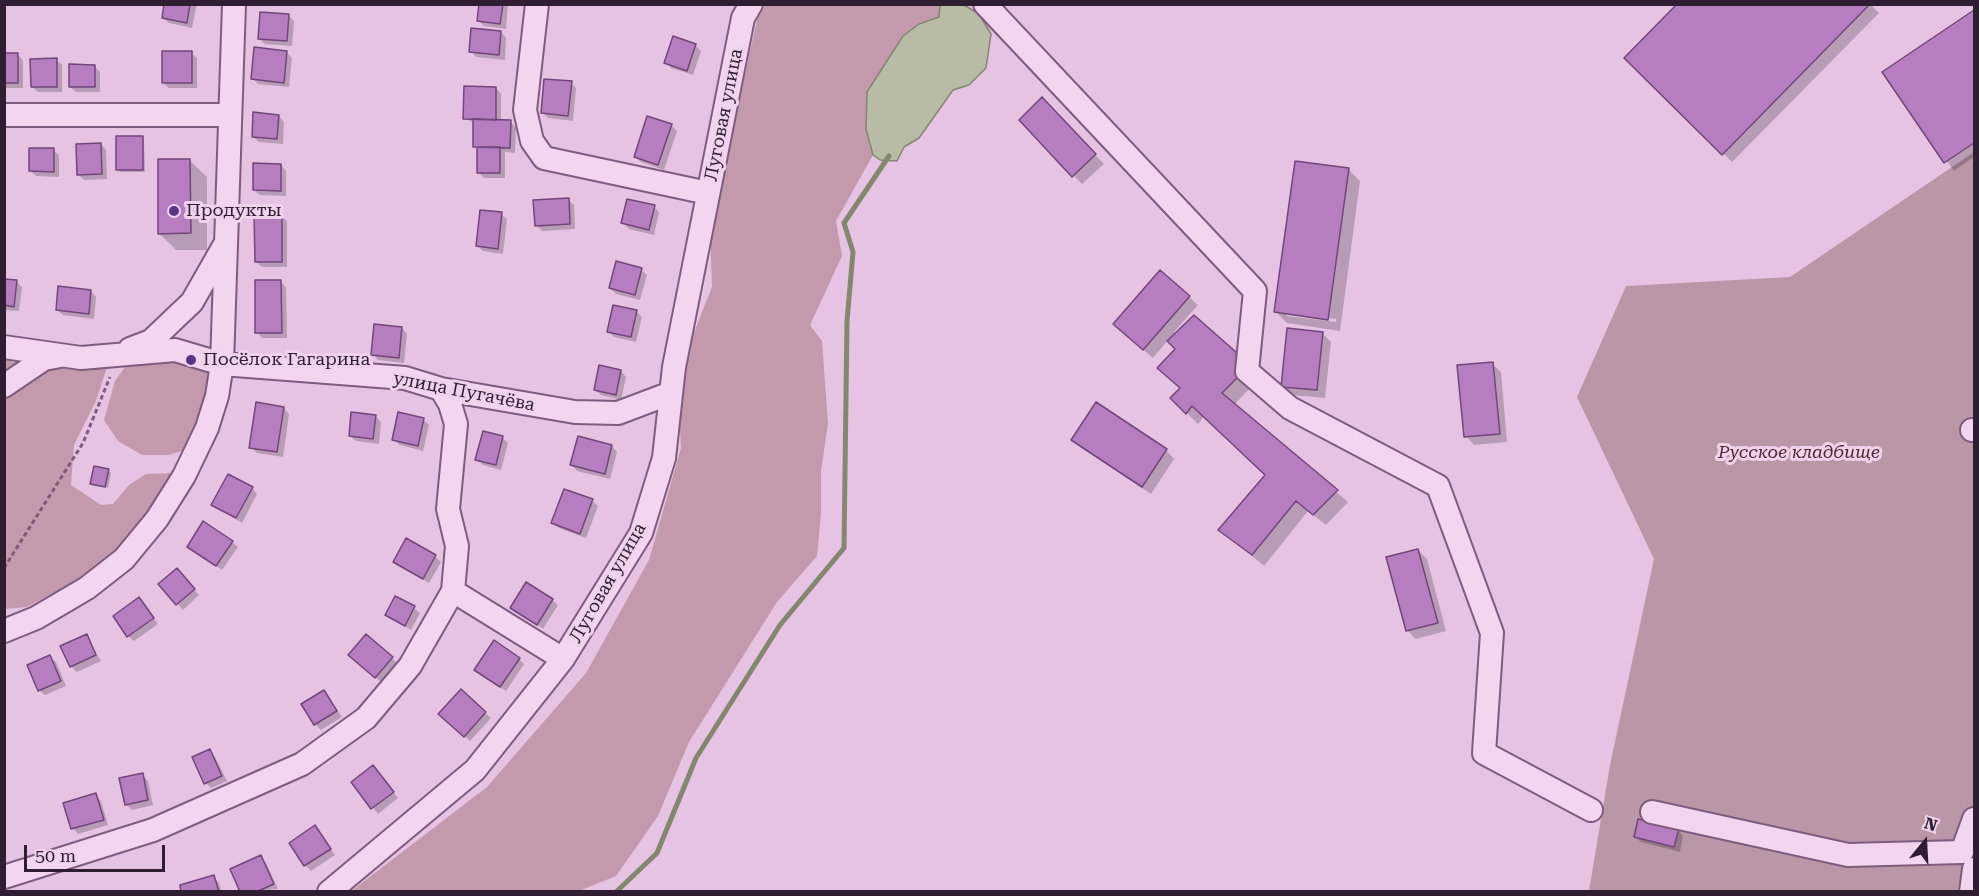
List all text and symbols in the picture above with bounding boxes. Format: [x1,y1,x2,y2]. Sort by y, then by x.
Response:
street label: Луговая улица [701,47,747,183]
place label: Продукты [186,200,282,222]
marker: Продукты [167,204,181,218]
place label: Посёлок Гагарина [203,349,370,371]
marker: Посёлок Гагарина [184,353,198,367]
street label: улица Пугачёва [391,368,537,416]
park label: Русское кладбище [1718,442,1880,464]
street label: Луговая улица [565,519,651,647]
north arrow [1895,812,1955,872]
text: N [1922,813,1940,835]
scale bar [27,833,168,871]
text: 50 m [35,845,76,866]

